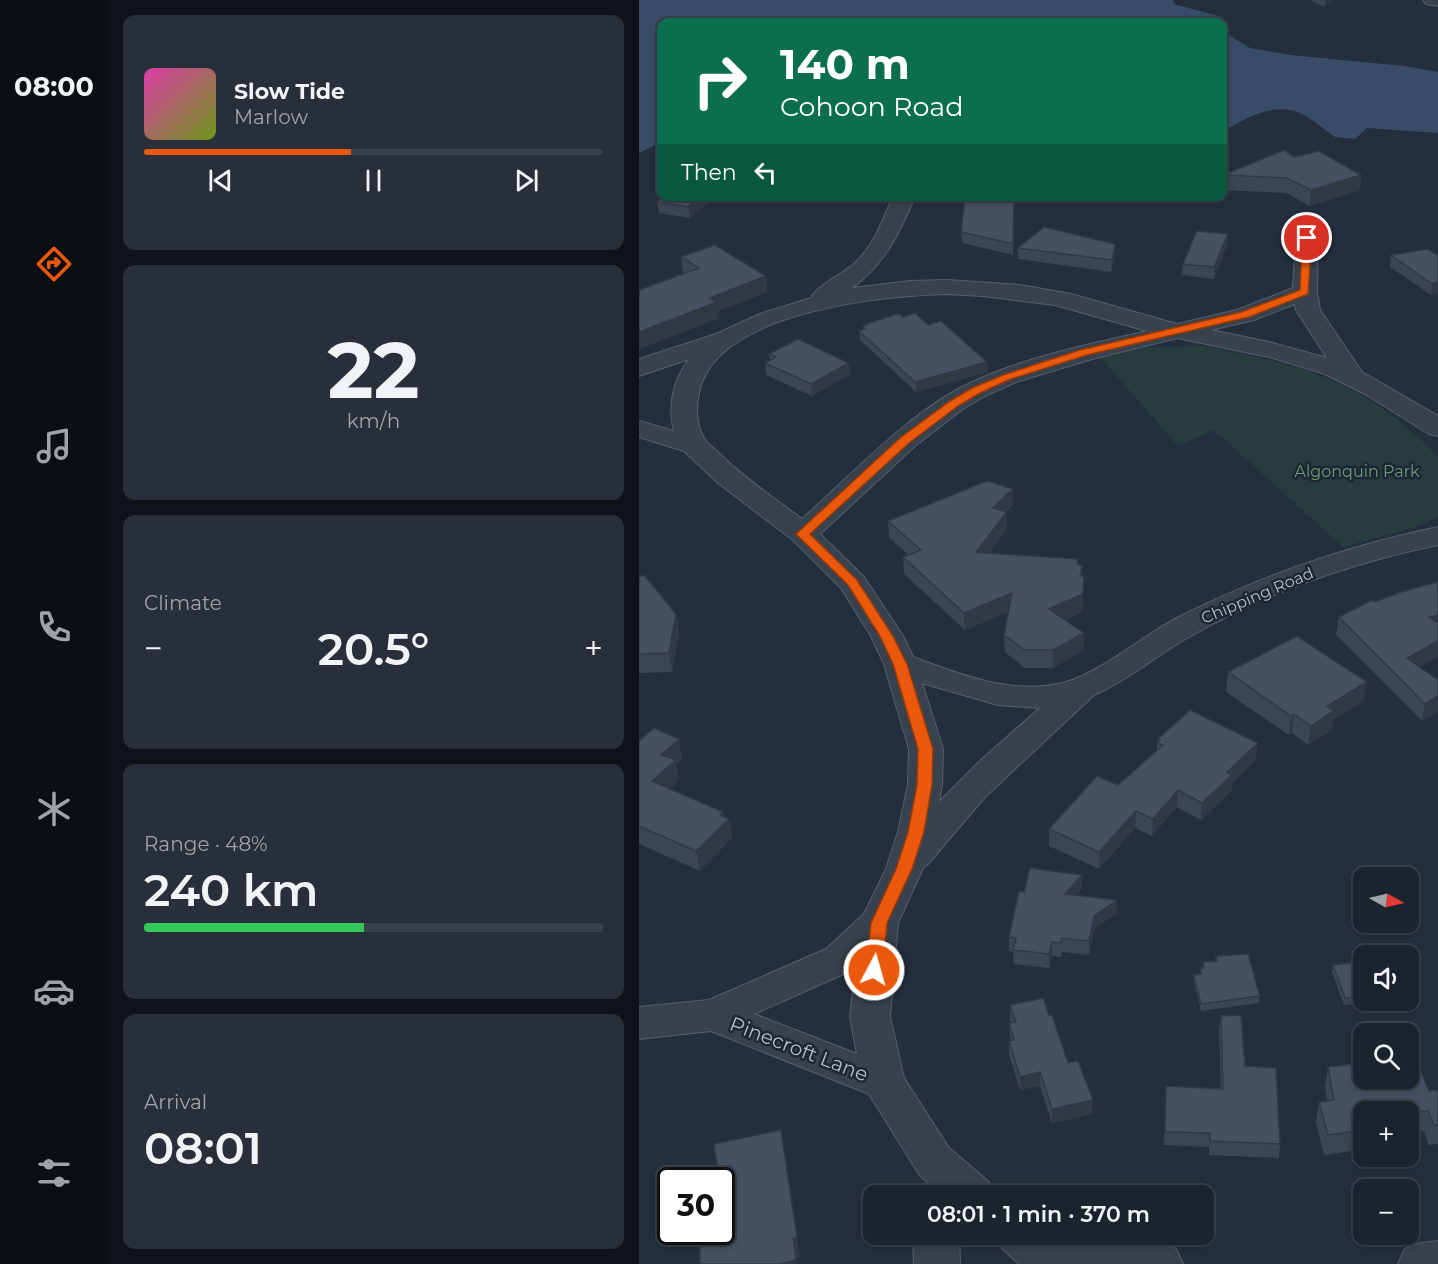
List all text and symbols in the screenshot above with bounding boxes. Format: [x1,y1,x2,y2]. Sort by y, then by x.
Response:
text: 140 m [780,38,910,90]
icon: right [681,42,759,120]
text: 08:00 [14,70,94,103]
text: Slow Tide [234,78,345,105]
text: Cohoon Road [780,90,964,123]
text: Marlow [234,105,308,129]
icon: left [749,156,782,189]
text: Then [681,159,737,186]
icon: previous [204,164,237,197]
icon: pause [357,164,390,197]
icon: next [510,164,543,197]
pin [1281,212,1332,263]
icon: arrive [1290,221,1323,254]
icon: directions [33,243,75,285]
text: 22 [327,322,420,418]
text: km/h [347,409,400,433]
icon: music [33,425,75,467]
park label: Algonquin Park [1294,462,1420,481]
street label: Chipping Road [1198,563,1316,628]
text: Climate [144,591,222,615]
icon: phone [33,606,75,648]
text: 20.5° [318,621,429,676]
text: − [144,628,163,668]
text: + [584,628,603,668]
icon: climate [33,788,75,830]
text: Range · 48% [144,832,268,856]
text: 240 km [144,862,319,917]
north arrow [1353,867,1419,933]
map controls [1353,867,1419,1245]
position arrow [842,938,906,1002]
button: sound [1353,945,1419,1011]
icon: car [33,970,75,1012]
street label: Pinecroft Lane [726,1012,872,1086]
button: search [1353,1023,1419,1089]
text: Arrival [144,1090,207,1114]
button: + [1353,1101,1419,1167]
text: 08:01 [144,1120,262,1175]
icon: filters [33,1152,75,1194]
speed limit sign: 30 [657,1167,735,1245]
button: − [1353,1179,1419,1245]
text: 08:01 · 1 min · 370 m [927,1201,1150,1228]

